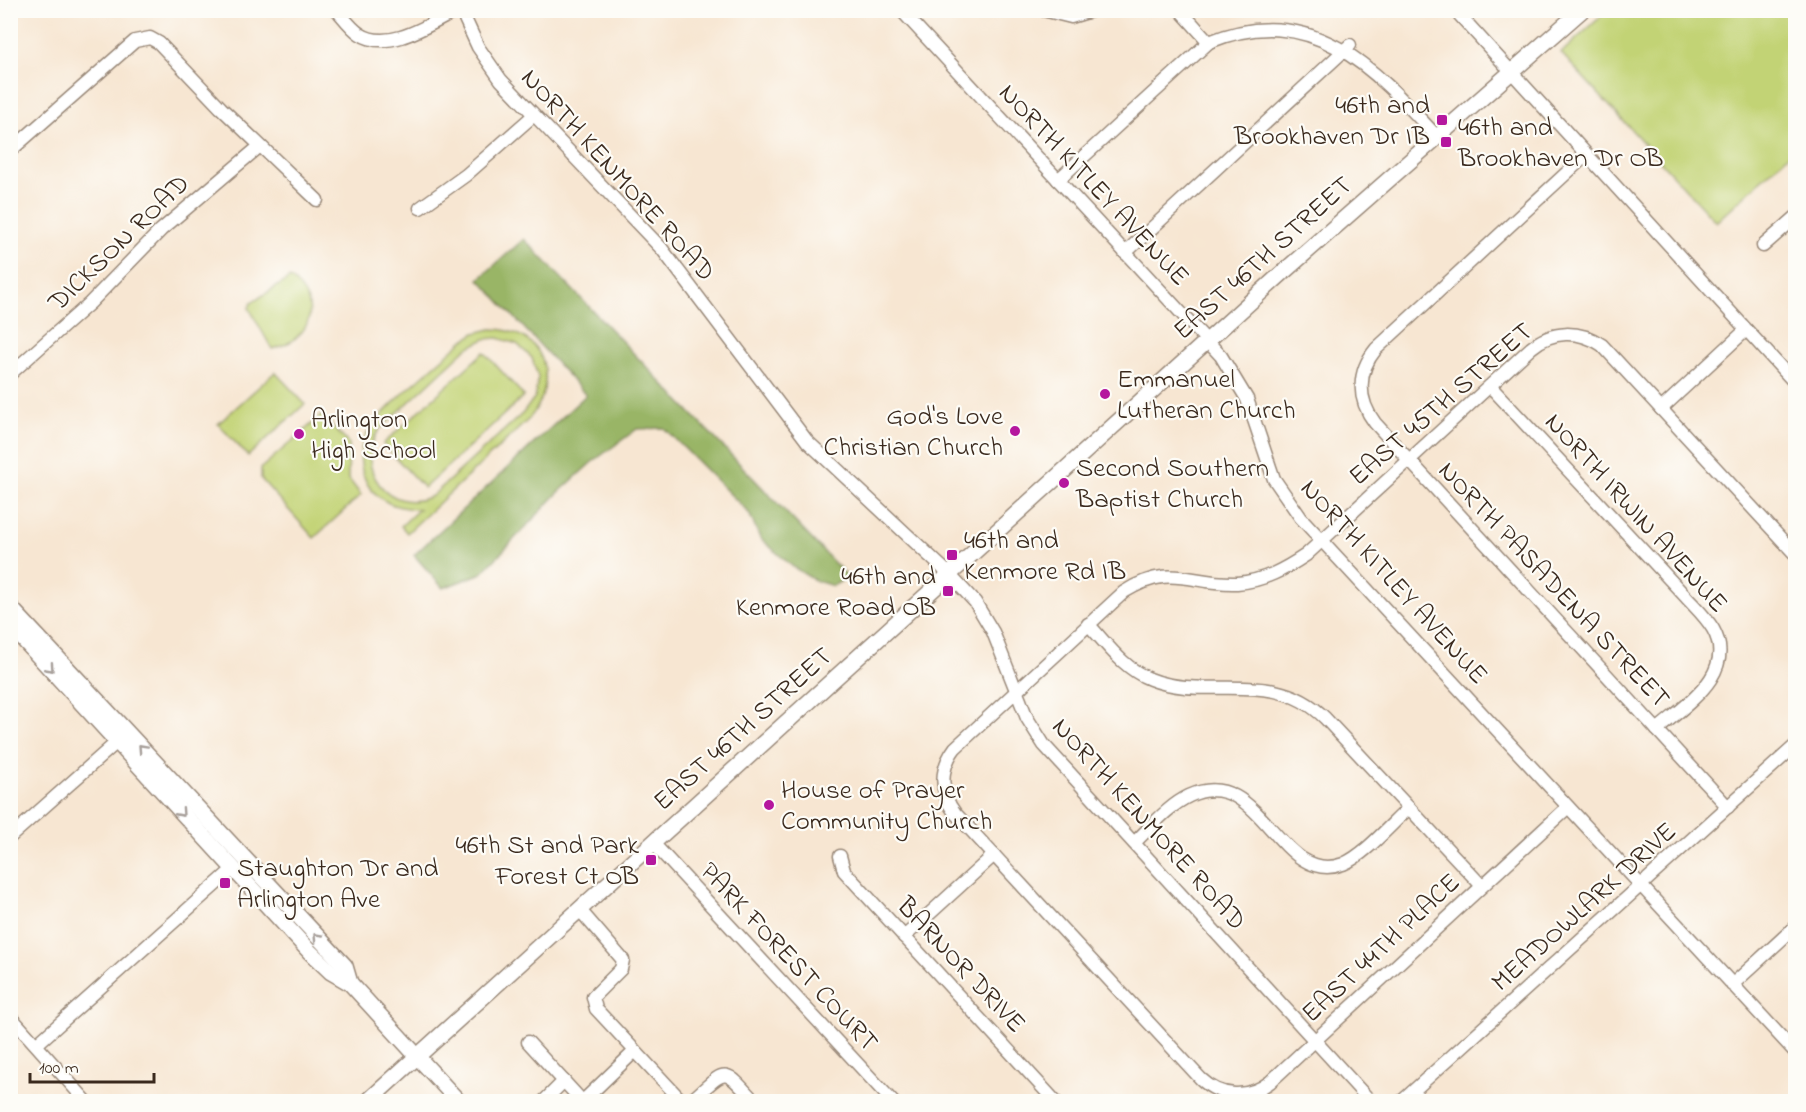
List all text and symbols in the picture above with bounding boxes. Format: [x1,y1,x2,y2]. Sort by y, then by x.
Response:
street label: NORTH KENMORE ROAD [511,61,724,291]
street label: NORTH KITLEY AVENUE [989,76,1198,296]
place label: 46th and Brookhaven Dr IB [1233,87,1430,157]
place label: 46th and Brookhaven Dr OB [1457,109,1663,179]
marker: 46th and Brookhaven Dr IB [1435,113,1449,127]
marker: 46th and Brookhaven Dr OB [1439,135,1453,149]
street label: DICKSON ROAD [39,166,199,322]
street label: EAST 46TH STREET [1165,168,1362,350]
street label: EAST 45TH STREET [1341,314,1542,496]
place label: Emmanuel Lutheran Church [1117,361,1296,431]
marker: Emmanuel Lutheran Church [1098,387,1112,401]
place label: God's Love Christian Church [824,398,1004,468]
place label: Arlington High School [311,401,436,471]
street label: NORTH IRWIN AVENUE [1534,405,1736,623]
marker: God's Love Christian Church [1008,424,1022,438]
marker: Arlington High School [292,427,306,441]
place label: Second Southern Baptist Church [1075,450,1269,520]
street label: NORTH PASADENA STREET [1428,453,1678,718]
street label: NORTH KITLEY AVENUE [1290,471,1496,694]
marker: Second Southern Baptist Church [1057,476,1071,490]
place label: 46th and Kenmore Rd IB [964,522,1126,592]
marker: 46th and Kenmore Rd IB [945,548,959,562]
place label: 46th and Kenmore Road OB [736,558,936,628]
marker: 46th and Kenmore Road OB [941,584,955,598]
street label: EAST 46TH STREET [645,639,842,821]
one-way arrow [43,662,54,672]
street label: NORTH KENMORE ROAD [1042,710,1255,940]
one-way arrow [138,744,149,754]
place label: House of Prayer Community Church [781,772,992,842]
marker: House of Prayer Community Church [762,798,776,812]
one-way arrow [174,806,185,816]
street label: MEADOWLARK DRIVE [1483,814,1686,1002]
place label: 46th St and Park Forest Ct OB [456,827,639,897]
place label: Staughton Dr and Arlington Ave [237,850,438,920]
marker: 46th St and Park Forest Ct OB [644,853,658,867]
street label: PARK FOREST COURT [690,854,887,1061]
street label: EAST 44TH PLACE [1294,865,1470,1033]
marker: Staughton Dr and Arlington Ave [218,876,232,890]
street label: BARNOR DRIVE [886,888,1034,1043]
one-way arrow [314,933,325,944]
scale bar [30,1046,154,1084]
text: 100 m [39,1056,79,1082]

